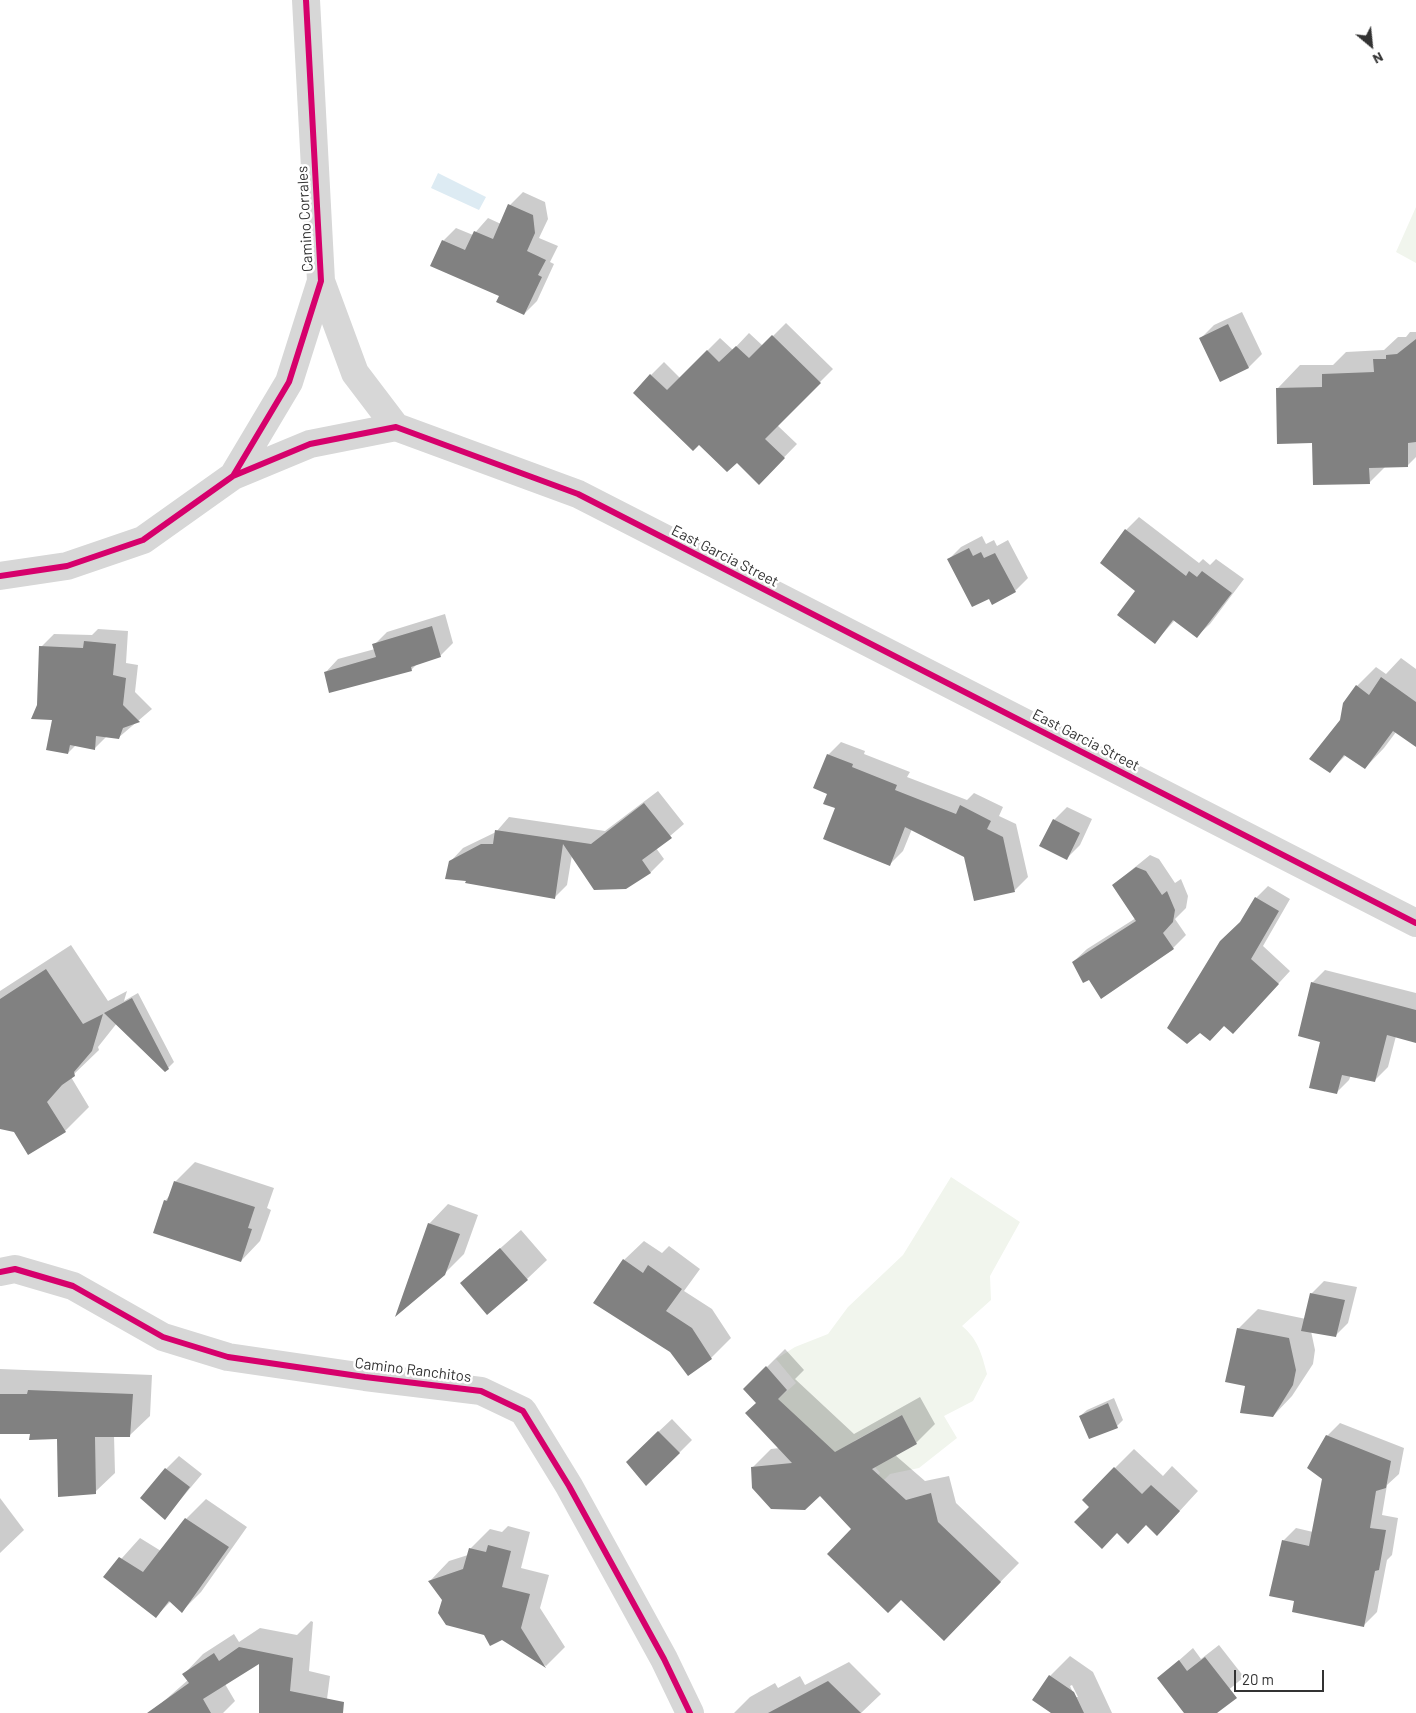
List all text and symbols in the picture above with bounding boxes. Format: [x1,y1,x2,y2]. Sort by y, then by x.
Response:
north arrow [1346,20,1396,70]
text: N [1370,49,1386,68]
street label: Camino Corrales [293,165,317,273]
street label: East Garcia Street [668,521,782,591]
street label: East Garcia Street [1029,705,1143,775]
street label: Camino Ranchitos [354,1354,472,1386]
scale bar [1236,1660,1326,1692]
text: 20 m [1242,1670,1274,1688]

